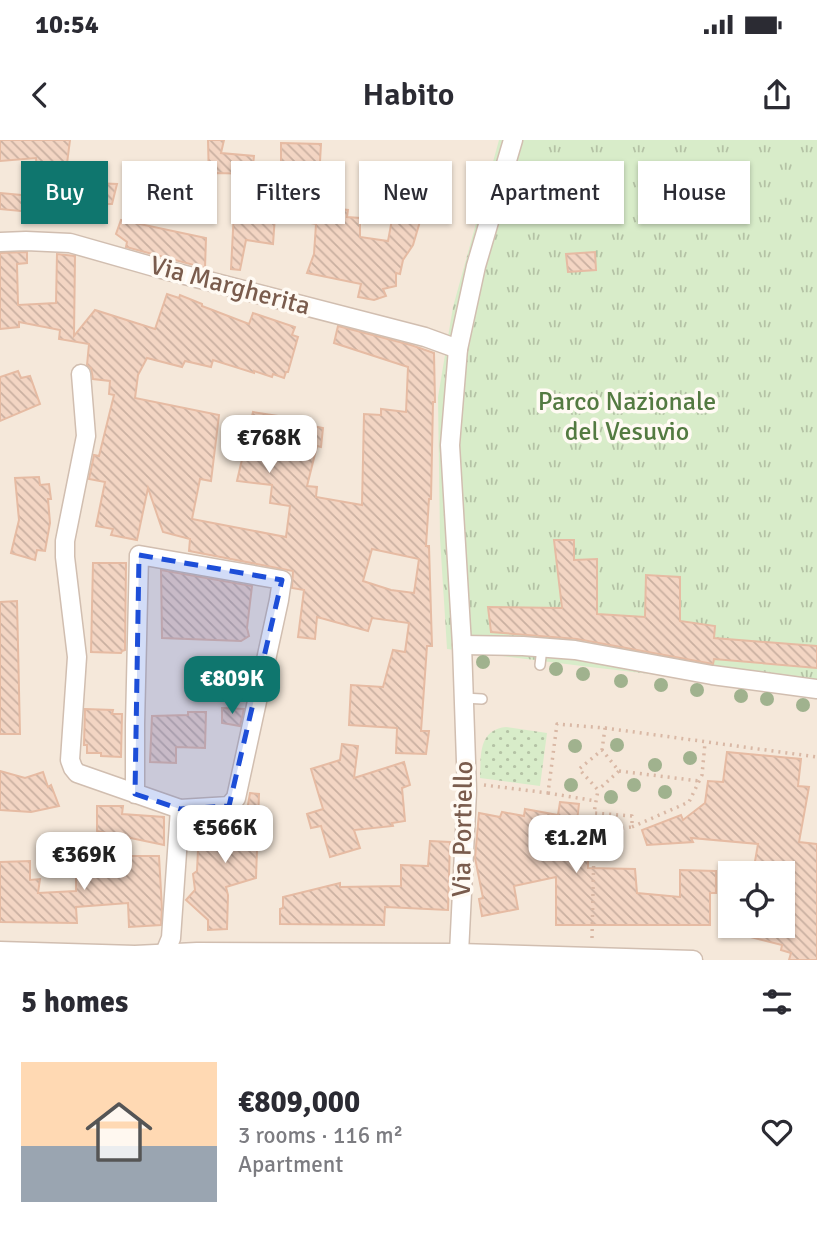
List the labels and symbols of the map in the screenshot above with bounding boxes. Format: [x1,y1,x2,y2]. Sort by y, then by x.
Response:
street label: Via Margherita [146,249,314,323]
park label: Parco Nazionale del Vesuvio [538,386,716,448]
pin: €768K [220,416,318,475]
pin: €809K [183,656,281,716]
street label: Via Portiello [446,761,480,897]
pin: €566K [176,806,274,865]
pin: €1.2M [527,816,625,875]
pin: €369K [35,832,133,892]

